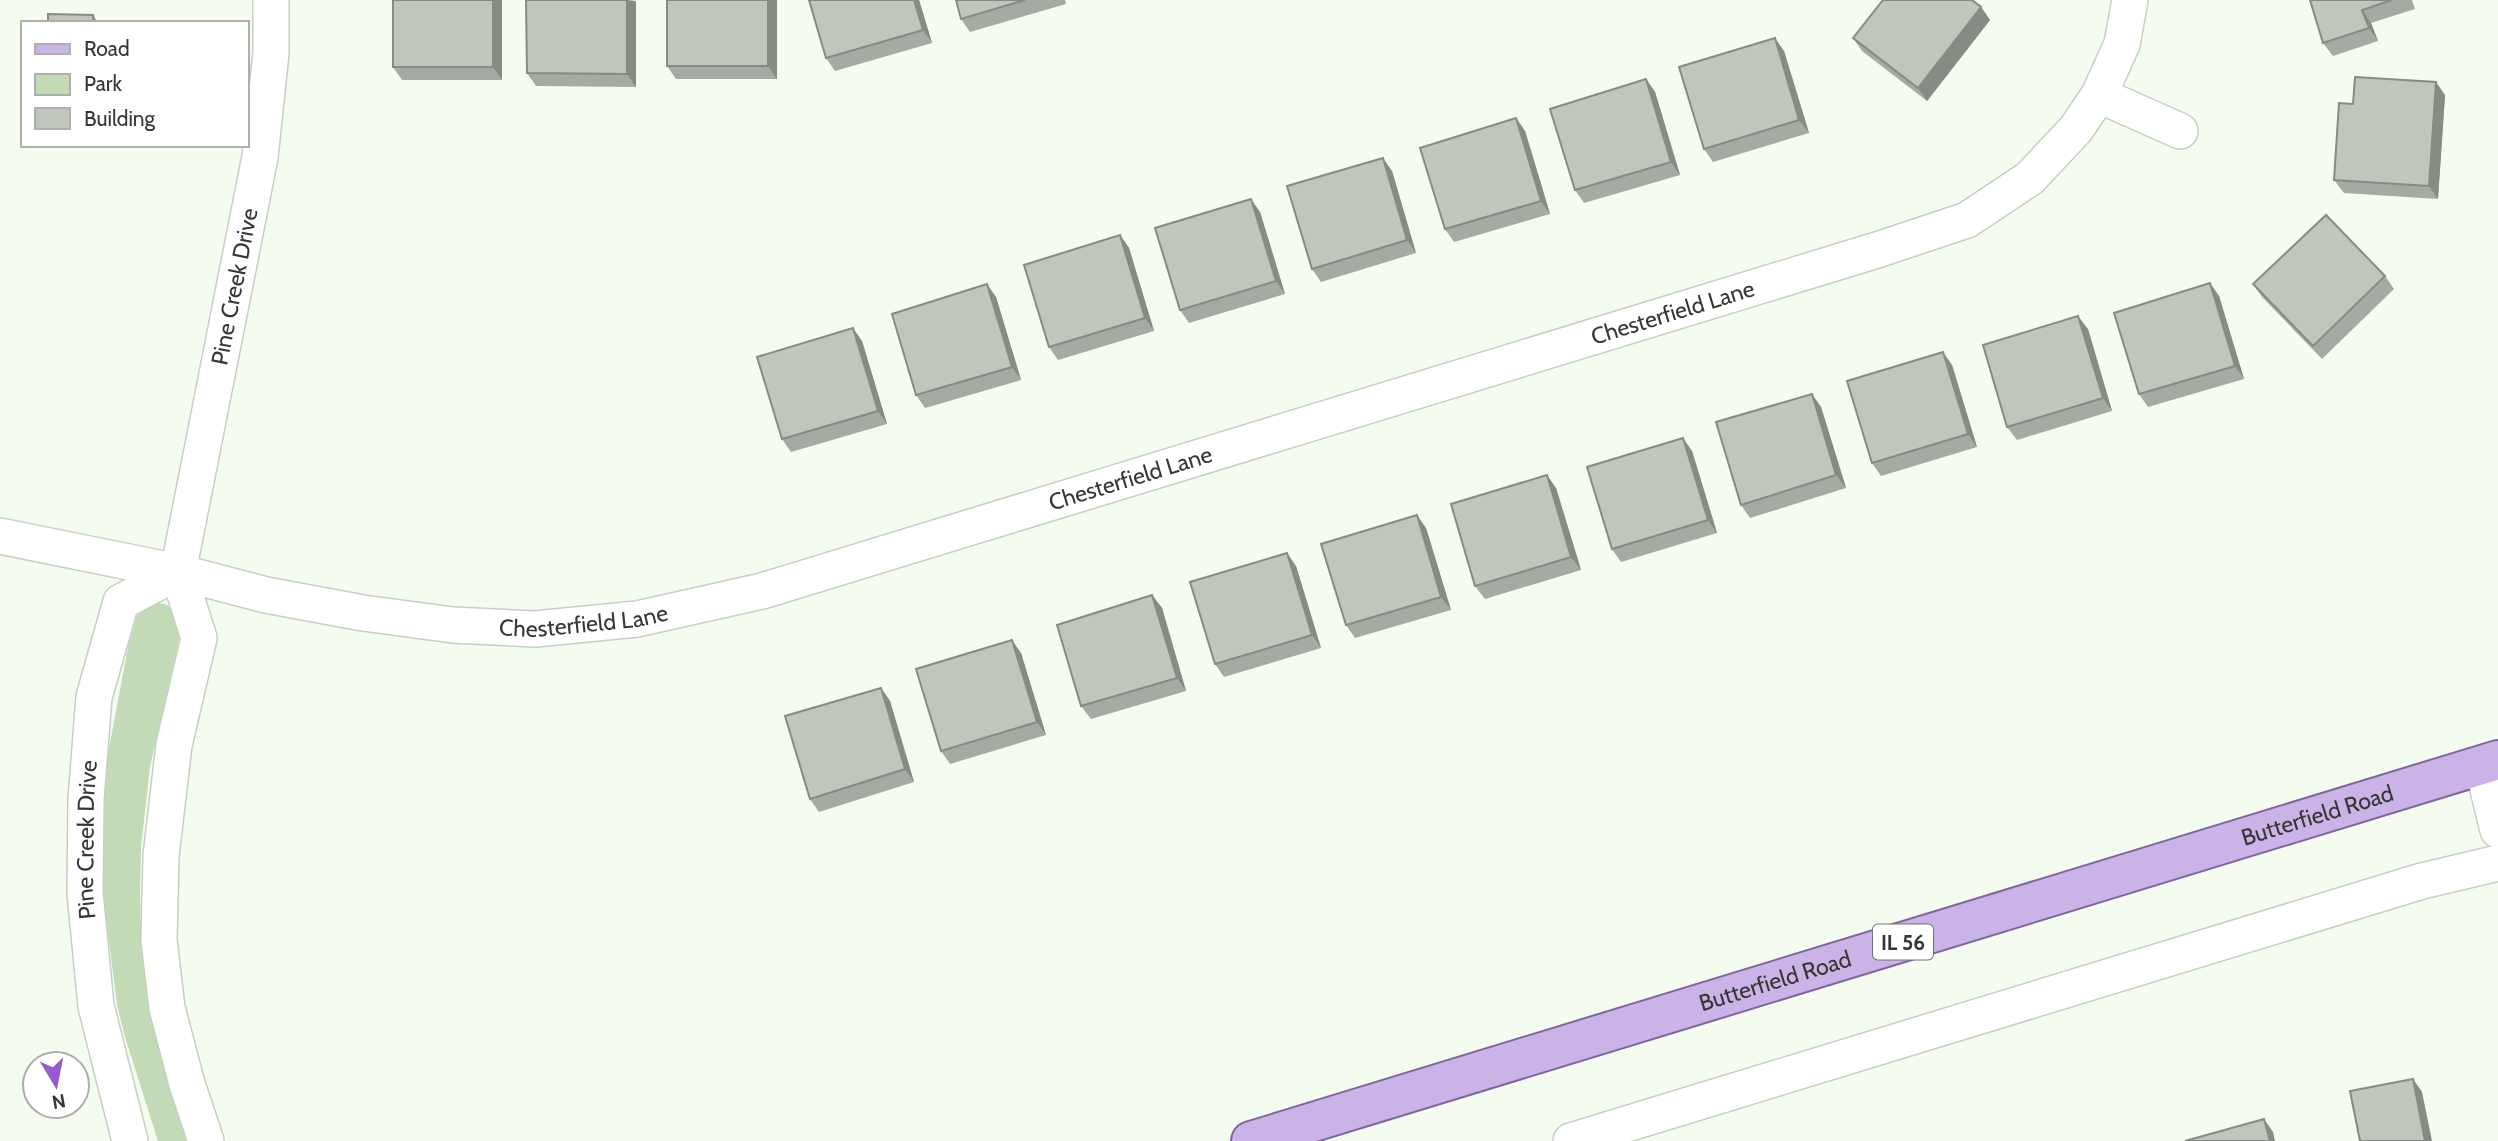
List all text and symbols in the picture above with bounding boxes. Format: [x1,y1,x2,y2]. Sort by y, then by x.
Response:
legend [21,21,248,147]
text: Road [84,36,130,61]
text: Park [84,71,122,96]
text: Building [84,106,156,131]
street label: Pine Creek Drive [205,205,264,368]
street label: Chesterfield Lane [1588,274,1758,351]
street label: Chesterfield Lane [1045,440,1216,516]
street label: Chesterfield Lane [499,598,671,643]
street label: Pine Creek Drive [71,759,103,921]
street label: Butterfield Road [2238,779,2397,852]
road number: IL 56 [1873,925,1933,960]
street label: Butterfield Road [1696,944,1855,1017]
north arrow [21,1050,91,1120]
text: N [50,1089,67,1114]

